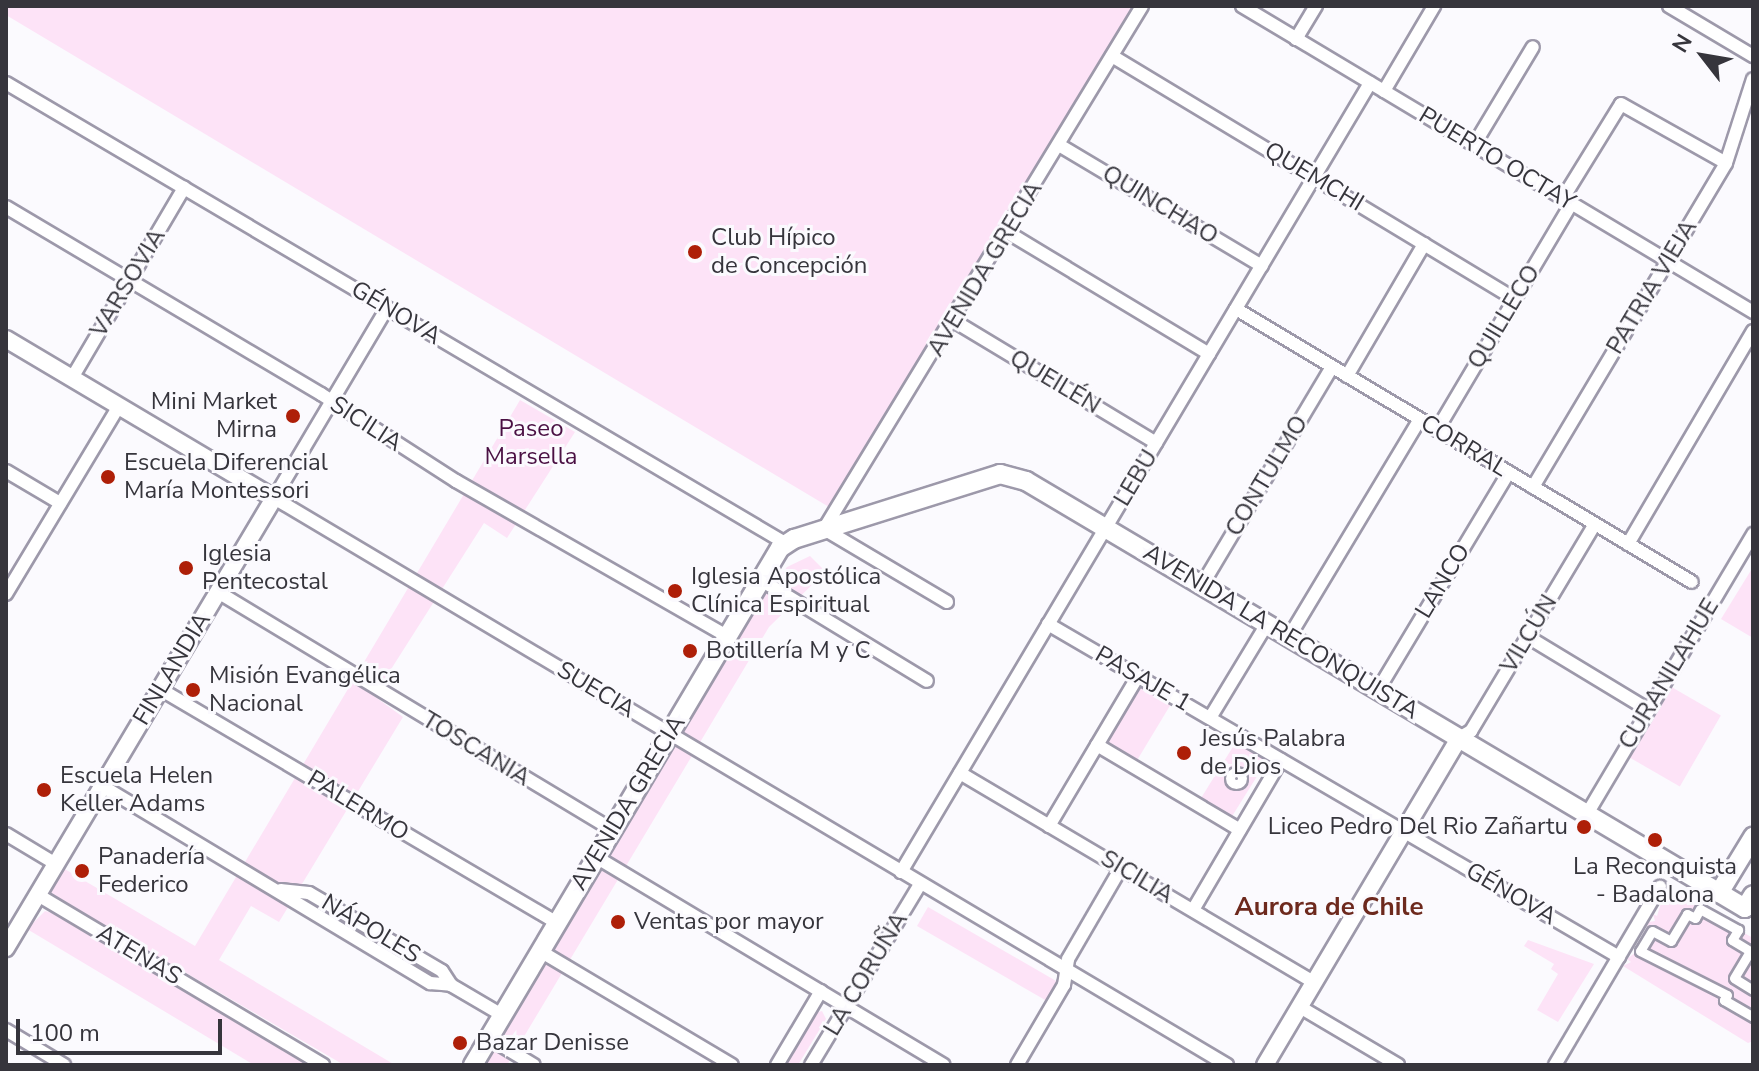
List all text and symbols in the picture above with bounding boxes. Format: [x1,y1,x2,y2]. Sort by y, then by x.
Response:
north arrow [1663,16,1743,96]
text: N [1665,29,1700,58]
street label: PUERTO OCTAY [1414,101,1580,217]
street label: QUEMCHI [1259,136,1369,218]
street label: QUINCHAO [1097,159,1223,251]
street label: AVENIDA GRECIA [921,176,1049,362]
street label: PATRIA VIEJA [1601,215,1703,359]
street label: VARSOVIA [84,223,172,343]
place label: Club Hípico de Concepción [711,224,868,280]
marker: Club Hípico de Concepción [686,243,704,261]
street label: QUILLECO [1462,260,1546,374]
street label: GÉNOVA [346,275,446,351]
street label: QUEILÉN [1004,344,1106,420]
place label: Mini Market Mirna [151,388,277,444]
street label: SICILIA [325,390,407,458]
marker: Mini Market Mirna [284,407,302,425]
street label: CORRAL [1415,409,1513,483]
street label: CONTULMO [1220,410,1314,542]
park label: Paseo Marsella [485,415,577,471]
street label: LEBU [1108,445,1164,511]
place label: Escuela Diferencial María Montessori [124,449,328,505]
marker: Escuela Diferencial María Montessori [99,468,117,486]
street label: AVENIDA LA RECONQUISTA [1138,538,1424,726]
street label: LANCO [1410,539,1476,623]
place label: Iglesia Pentecostal [202,540,328,596]
marker: Iglesia Pentecostal [177,559,195,577]
place label: Iglesia Apostólica Clínica Espiritual [691,563,881,619]
marker: Iglesia Apostólica Clínica Espiritual [666,582,684,600]
street label: VILCÚN [1494,590,1564,678]
street label: CURANILAHUE [1613,593,1725,755]
street label: FINLANDIA [127,607,217,731]
place label: Botillería M y C [706,637,871,665]
street label: PASAJE 1 [1090,640,1196,718]
marker: Botillería M y C [681,642,699,660]
street label: SUECIA [552,656,640,724]
place label: Misión Evangélica Nacional [209,662,401,718]
marker: Misión Evangélica Nacional [184,681,202,699]
street label: TOSCANIA [417,705,535,793]
street label: AVENIDA GRECIA [564,710,692,896]
place label: Jesús Palabra de Dios [1200,725,1346,781]
marker: Jesús Palabra de Dios [1175,744,1193,762]
place label: Escuela Helen Keller Adams [60,762,213,818]
street label: PALERMO [302,765,414,847]
marker: Escuela Helen Keller Adams [35,781,53,799]
place label: Liceo Pedro Del Rio Zañartu [1268,813,1568,841]
marker: Liceo Pedro Del Rio Zañartu [1575,818,1593,836]
marker: La Reconquista - Badalona [1646,831,1664,849]
place label: Panadería Federico [98,843,205,899]
street label: SICILIA [1095,844,1179,910]
place label: La Reconquista - Badalona [1573,853,1737,909]
street label: GÉNOVA [1461,857,1561,931]
marker: Panadería Federico [73,862,91,880]
street label: NÁPOLES [316,888,426,970]
district label: Aurora de Chile [1234,891,1424,923]
street label: LA CORUÑA [818,907,914,1041]
place label: Ventas por mayor [634,908,824,936]
marker: Ventas por mayor [609,913,627,931]
street label: ATENAS [91,918,187,992]
scale bar [20,1003,226,1053]
text: 100 m [30,1017,100,1049]
place label: Bazar Denisse [476,1029,629,1057]
marker: Bazar Denisse [451,1034,469,1052]

